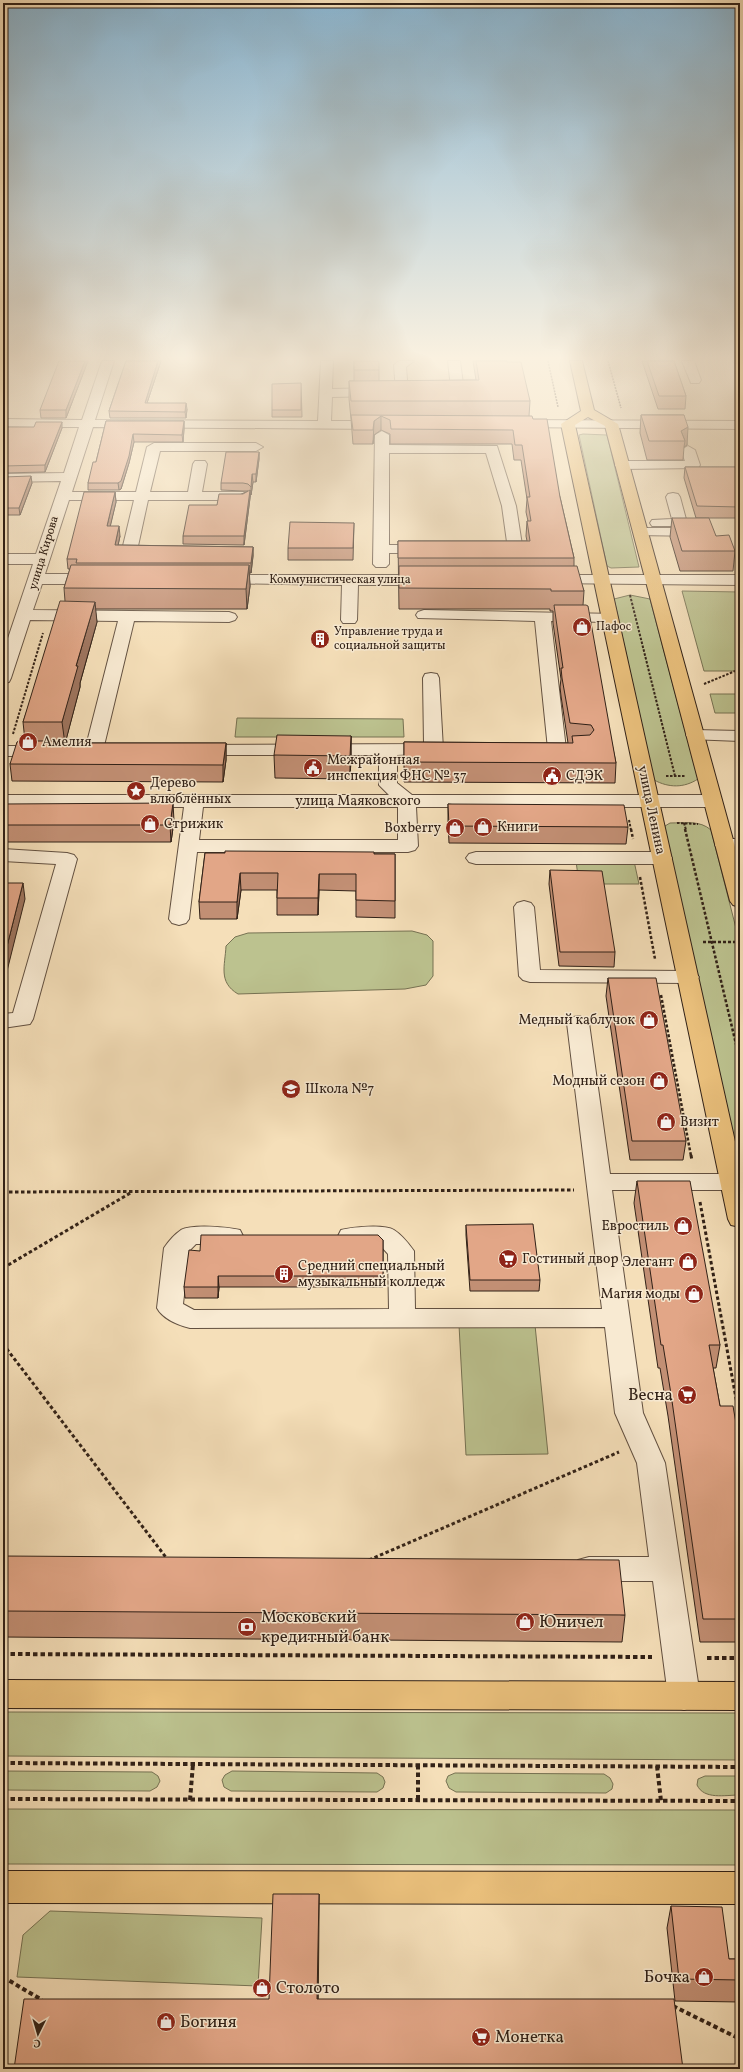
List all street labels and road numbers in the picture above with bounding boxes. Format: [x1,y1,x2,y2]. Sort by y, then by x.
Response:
street label: улица Кирова [25,514,63,592]
street label: Коммунистическая улица [269,572,411,588]
street label: улица Ленина [632,764,670,856]
street label: улица Маяковского [295,792,421,811]

